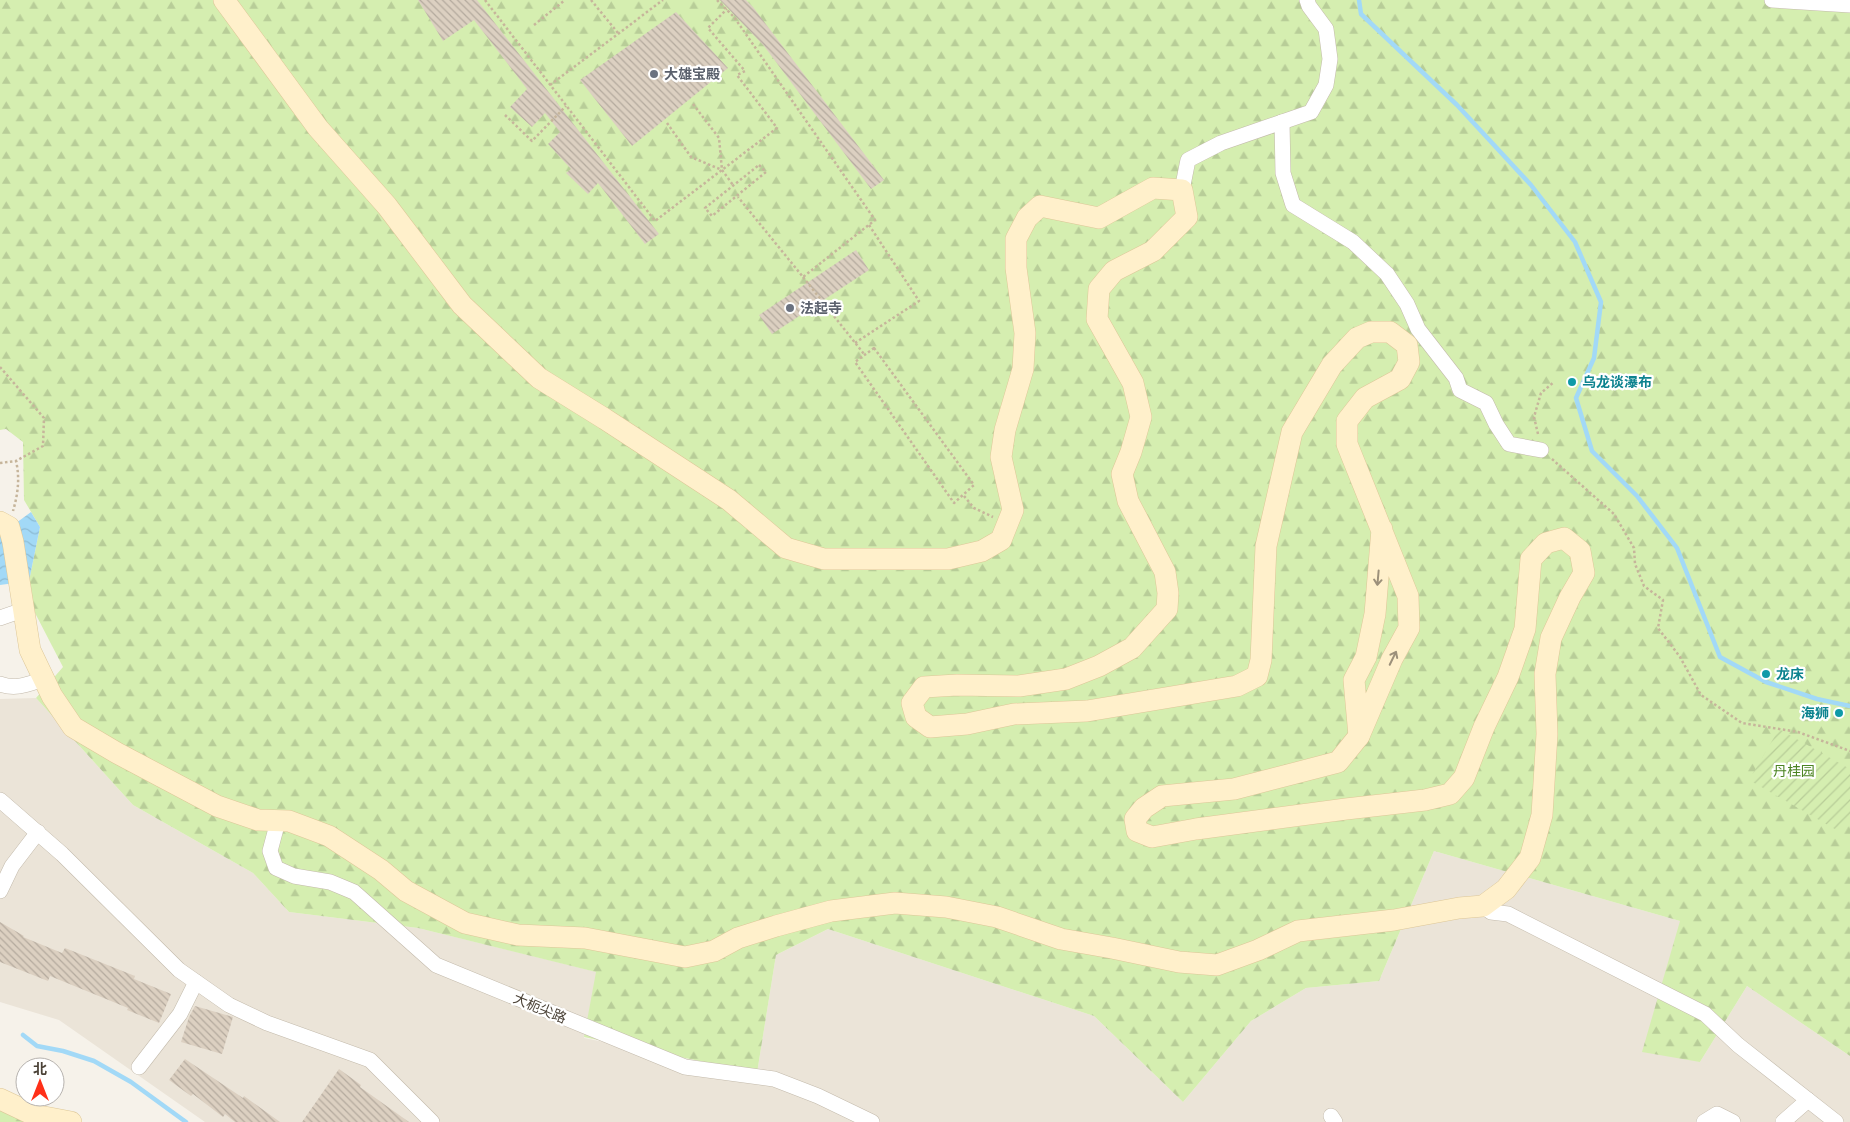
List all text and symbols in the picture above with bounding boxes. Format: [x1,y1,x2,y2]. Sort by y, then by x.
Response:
place label: 大雄宝殿 [664,66,720,84]
marker: 大雄宝殿 [648,68,660,80]
place label: 法起寺 [800,301,842,318]
marker: 法起寺 [784,302,796,314]
place label: 乌龙谈瀑布 [1582,374,1652,392]
marker: 乌龙谈瀑布 [1566,376,1578,388]
one-way arrow [1373,570,1383,586]
one-way arrow [1389,651,1398,666]
place label: 龙床 [1776,666,1804,684]
marker: 龙床 [1760,668,1772,680]
place label: 海狮 [1801,706,1829,723]
marker: 海狮 [1833,707,1845,719]
park label: 丹桂园 [1773,764,1815,781]
street label: 大枙尖路 [510,991,569,1028]
north arrow [15,1057,65,1107]
text: 北 [33,1062,47,1079]

